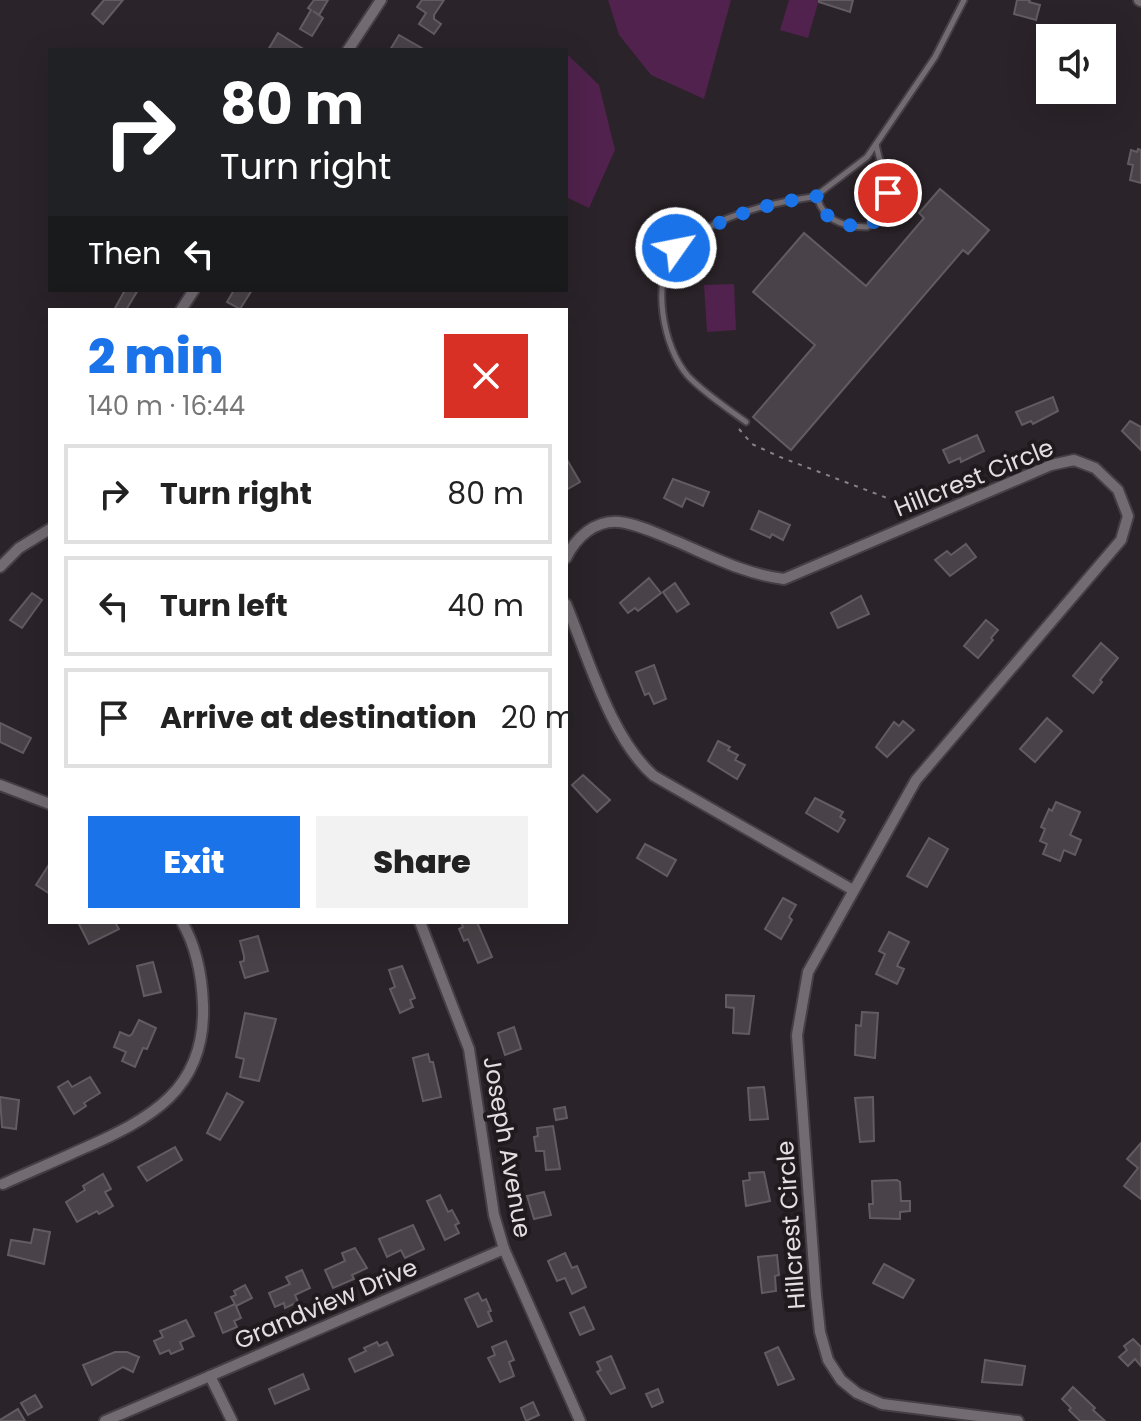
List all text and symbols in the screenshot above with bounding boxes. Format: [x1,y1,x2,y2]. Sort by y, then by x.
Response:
map controls [1036,24,1116,104]
button: sound [1036,24,1116,104]
text: 80 m [220,65,364,144]
icon: right [88,80,192,184]
text: Turn right [220,141,391,192]
pin [854,159,922,227]
icon: arrive [866,171,910,215]
position arrow [634,206,718,290]
text: Then [88,232,161,275]
icon: left [177,232,221,276]
text: 2 min [88,323,223,390]
button: close [444,334,528,418]
text: 140 m · 16:44 [88,388,245,424]
street label: Hillcrest Circle [889,431,1058,525]
icon: right [92,472,136,516]
text: Turn right [160,472,312,515]
text: 80 m [447,472,524,515]
icon: left [92,584,136,628]
text: Turn left [160,584,288,627]
text: 40 m [447,584,524,627]
icon: arrive [92,696,136,740]
text: Arrive at destination [160,696,477,739]
text: 20 m [501,696,576,739]
button: Exit [88,816,300,908]
button: Share [316,816,528,908]
street label: Joseph Avenue [475,1054,540,1240]
street label: Hillcrest Circle [768,1140,813,1311]
street label: Grandview Drive [229,1250,422,1357]

